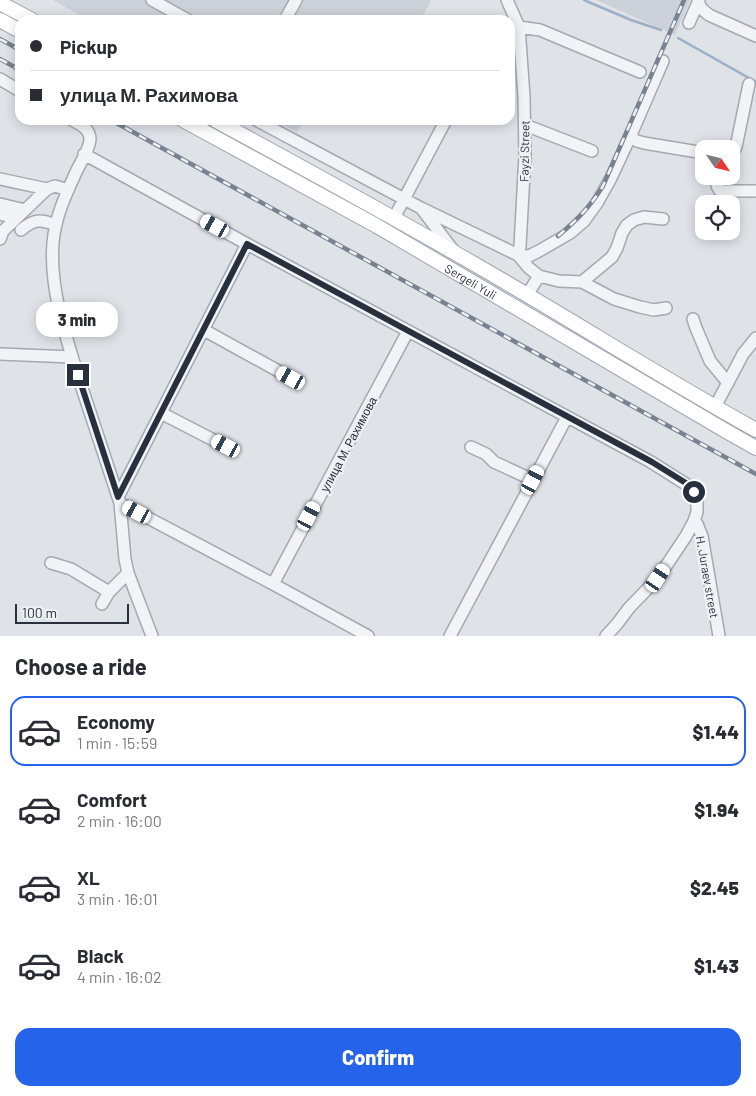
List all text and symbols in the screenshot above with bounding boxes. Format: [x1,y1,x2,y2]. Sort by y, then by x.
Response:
text: Pickup [60,35,118,58]
text: улица М. Рахимова [60,83,238,106]
street label: Fayzi Street [516,120,532,182]
north arrow [695,140,740,185]
map controls [695,140,740,240]
button: locate [695,195,740,240]
car [198,212,231,240]
street label: Sergeli Yuli [443,261,499,302]
callout: 3 min [37,302,119,338]
text: 3 min [58,310,96,329]
route end [67,364,89,386]
car [274,364,307,392]
street label: улица М. Рахимова [317,394,380,495]
car [209,432,242,460]
car [519,463,546,497]
route start [683,481,705,503]
car [120,498,153,526]
car [295,499,322,533]
street label: H. Juraev street [694,535,722,619]
car [643,561,672,595]
scale bar [15,601,129,624]
text: 100 m [22,604,57,621]
text: Choose a ride [15,653,147,679]
icon: car [17,709,62,754]
text: Economy [77,710,155,733]
text: $1.44 [693,720,739,743]
text: 1 min · 15:59 [77,733,157,752]
icon: car [17,787,62,832]
text: Comfort [77,788,147,811]
text: $1.94 [694,798,739,821]
text: 2 min · 16:00 [77,811,162,830]
icon: car [17,865,62,910]
text: XL [77,866,100,889]
text: $2.45 [690,876,739,899]
text: 3 min · 16:01 [77,889,158,908]
icon: car [17,943,62,988]
text: Black [77,944,124,967]
text: $1.43 [694,954,739,977]
text: 4 min · 16:02 [77,967,162,986]
button: Confirm [15,1028,741,1086]

